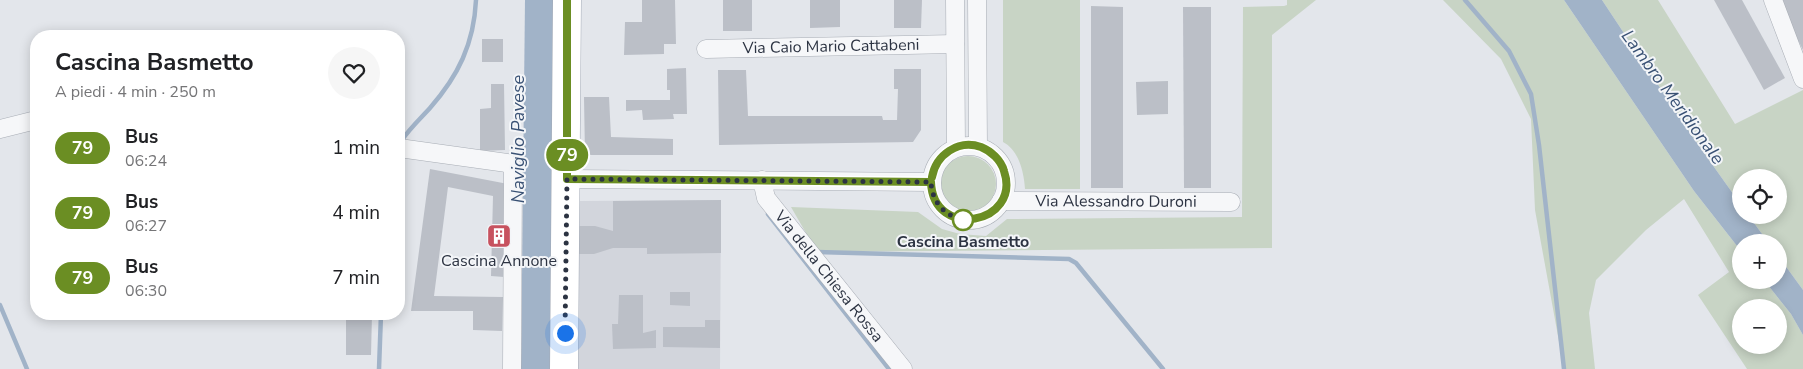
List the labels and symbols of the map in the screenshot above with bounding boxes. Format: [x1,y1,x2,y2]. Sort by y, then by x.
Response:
water label: Lambro Meridionale [1616,25,1730,170]
street label: Via Caio Mario Cattabeni [741,34,920,59]
water label: Naviglio Pavese [506,74,530,203]
line badge: 79 [544,139,590,171]
street label: Via Alessandro Duroni [1034,190,1197,213]
street label: Via della Chiesa Rossa [769,205,888,347]
marker: Cascina Basmetto [952,209,974,231]
building icon: Cascina Annone [486,223,512,249]
place label: Cascina Basmetto [897,231,1029,253]
place label: Cascina Annone [441,250,557,272]
your location [553,321,578,346]

